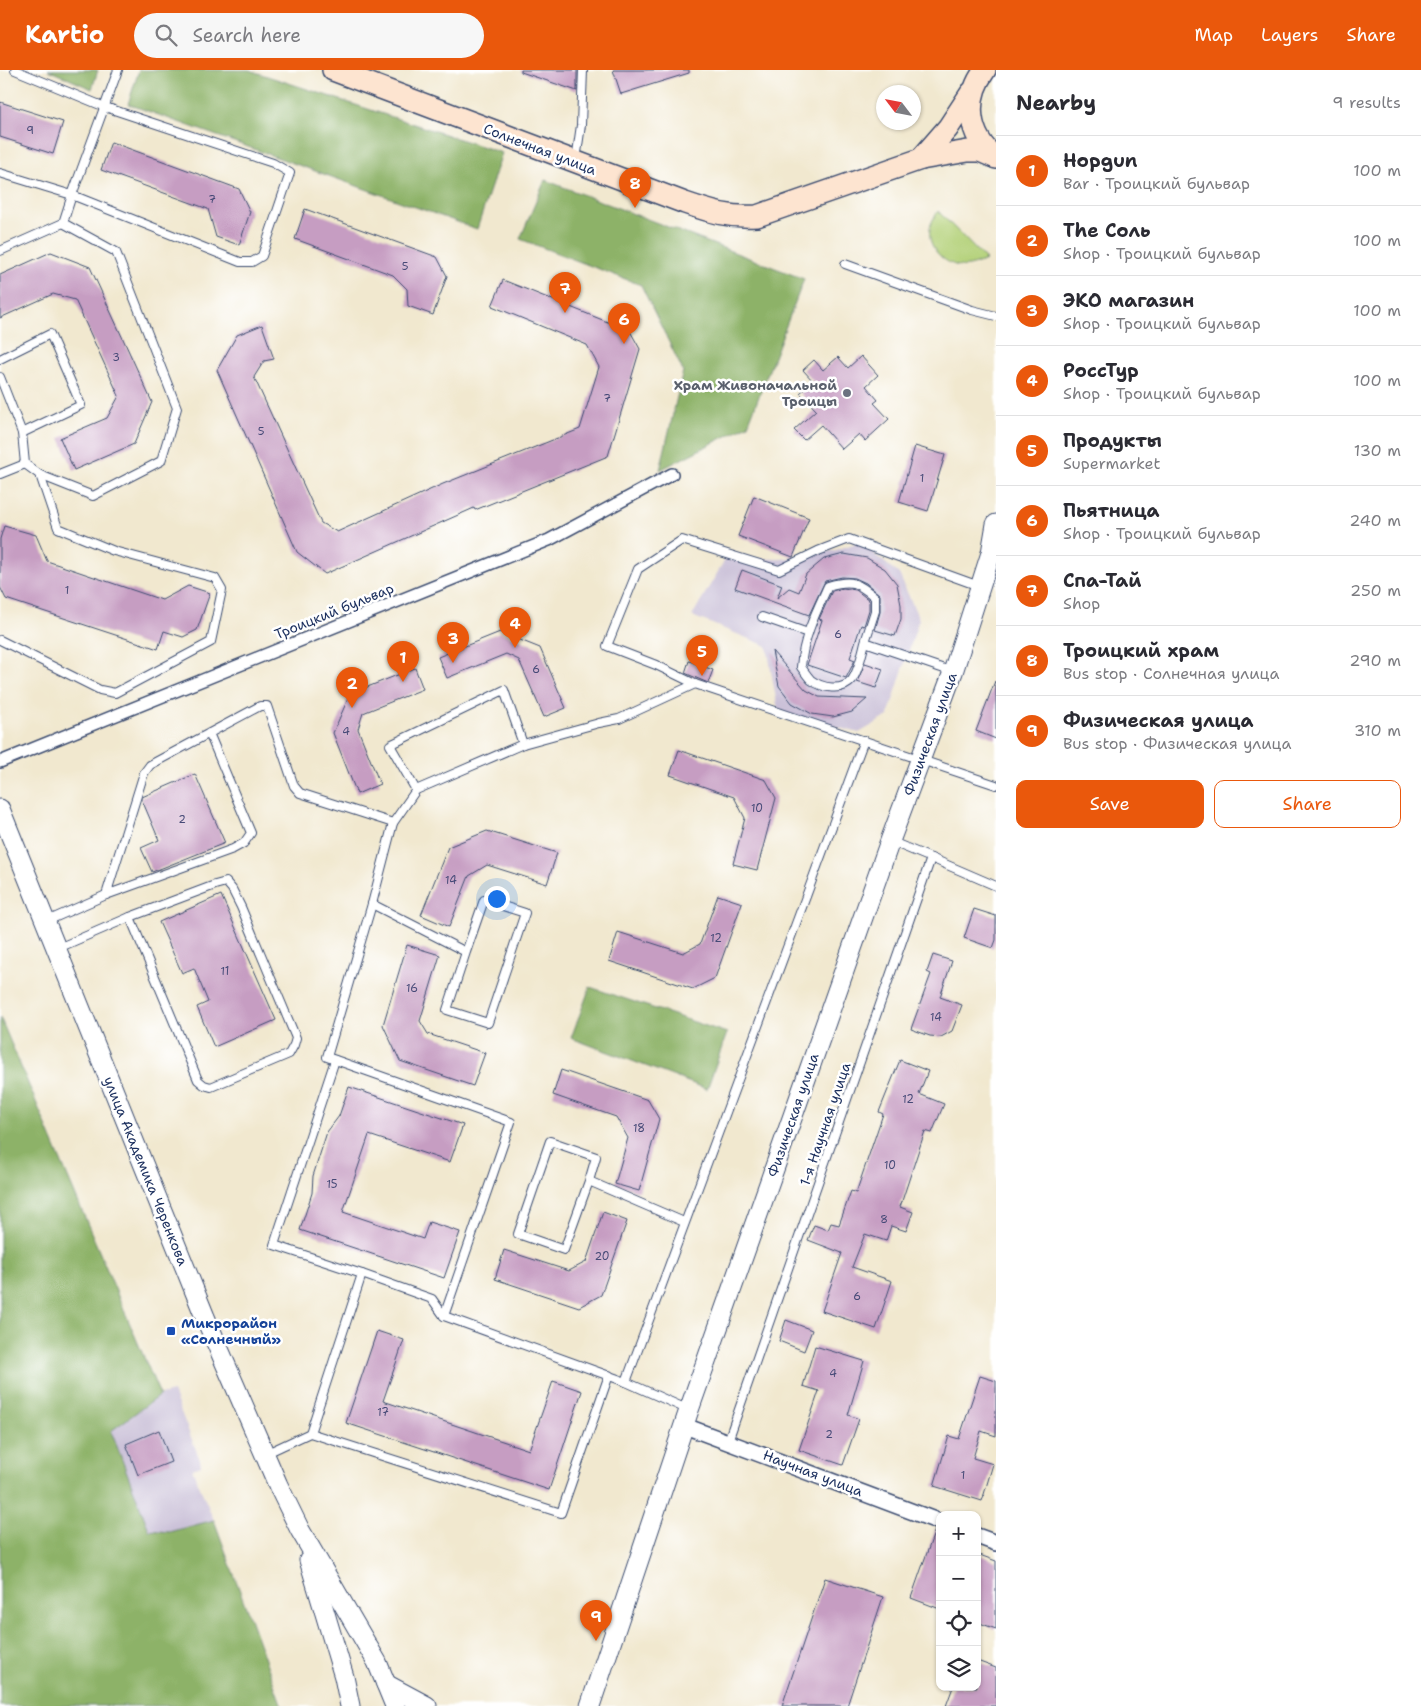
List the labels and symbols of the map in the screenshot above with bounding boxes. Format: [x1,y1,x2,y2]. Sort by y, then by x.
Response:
north arrow [876,85,921,130]
street label: Солнечная улица [481,119,599,179]
house number: 9 [26,123,34,138]
pin: 8 [619,167,651,208]
house number: 7 [208,192,216,207]
house number: 5 [402,259,409,274]
pin: 7 [549,272,581,313]
pin: 6 [608,303,640,344]
house number: 3 [112,350,120,365]
place label: Храм Живоначальной Троицы [674,376,837,410]
marker: Храм Живоначальной Троицы [841,387,853,399]
house number: 7 [603,391,611,406]
house number: 5 [258,424,265,439]
house number: 1 [920,471,924,486]
street label: Троицкий бульвар [272,579,396,643]
house number: 1 [65,583,69,598]
pin: 4 [499,607,531,648]
pin: 3 [437,622,469,663]
house number: 6 [834,627,842,642]
pin: 5 [686,635,718,676]
pin: 1 [387,641,419,682]
house number: 6 [532,662,540,677]
pin: 2 [336,667,368,708]
street label: Физическая улица [899,670,961,798]
house number: 4 [342,724,350,739]
house number: 10 [751,801,763,816]
house number: 2 [178,812,186,827]
house number: 14 [445,873,457,888]
your location [484,886,510,912]
house number: 12 [710,931,722,946]
house number: 11 [221,964,229,979]
house number: 16 [406,981,418,996]
house number: 14 [930,1010,942,1025]
street label: Физическая улица [763,1050,823,1179]
street label: 1-я Научная улица [795,1060,855,1188]
street label: улица Академика Черенкова [100,1074,192,1269]
house number: 12 [902,1092,914,1107]
house number: 18 [633,1121,645,1136]
house number: 10 [884,1158,896,1173]
house number: 15 [326,1177,338,1192]
house number: 8 [880,1212,888,1227]
house number: 20 [594,1249,610,1264]
house number: 6 [853,1289,861,1304]
place label: Микрорайон «Солнечный» [181,1314,281,1348]
marker: Микрорайон «Солнечный» [165,1325,177,1337]
house number: 4 [829,1366,837,1381]
house number: 17 [377,1405,389,1420]
house number: 2 [825,1427,833,1442]
street label: Научная улица [761,1446,866,1500]
house number: 1 [961,1468,965,1483]
pin: 9 [580,1600,612,1641]

